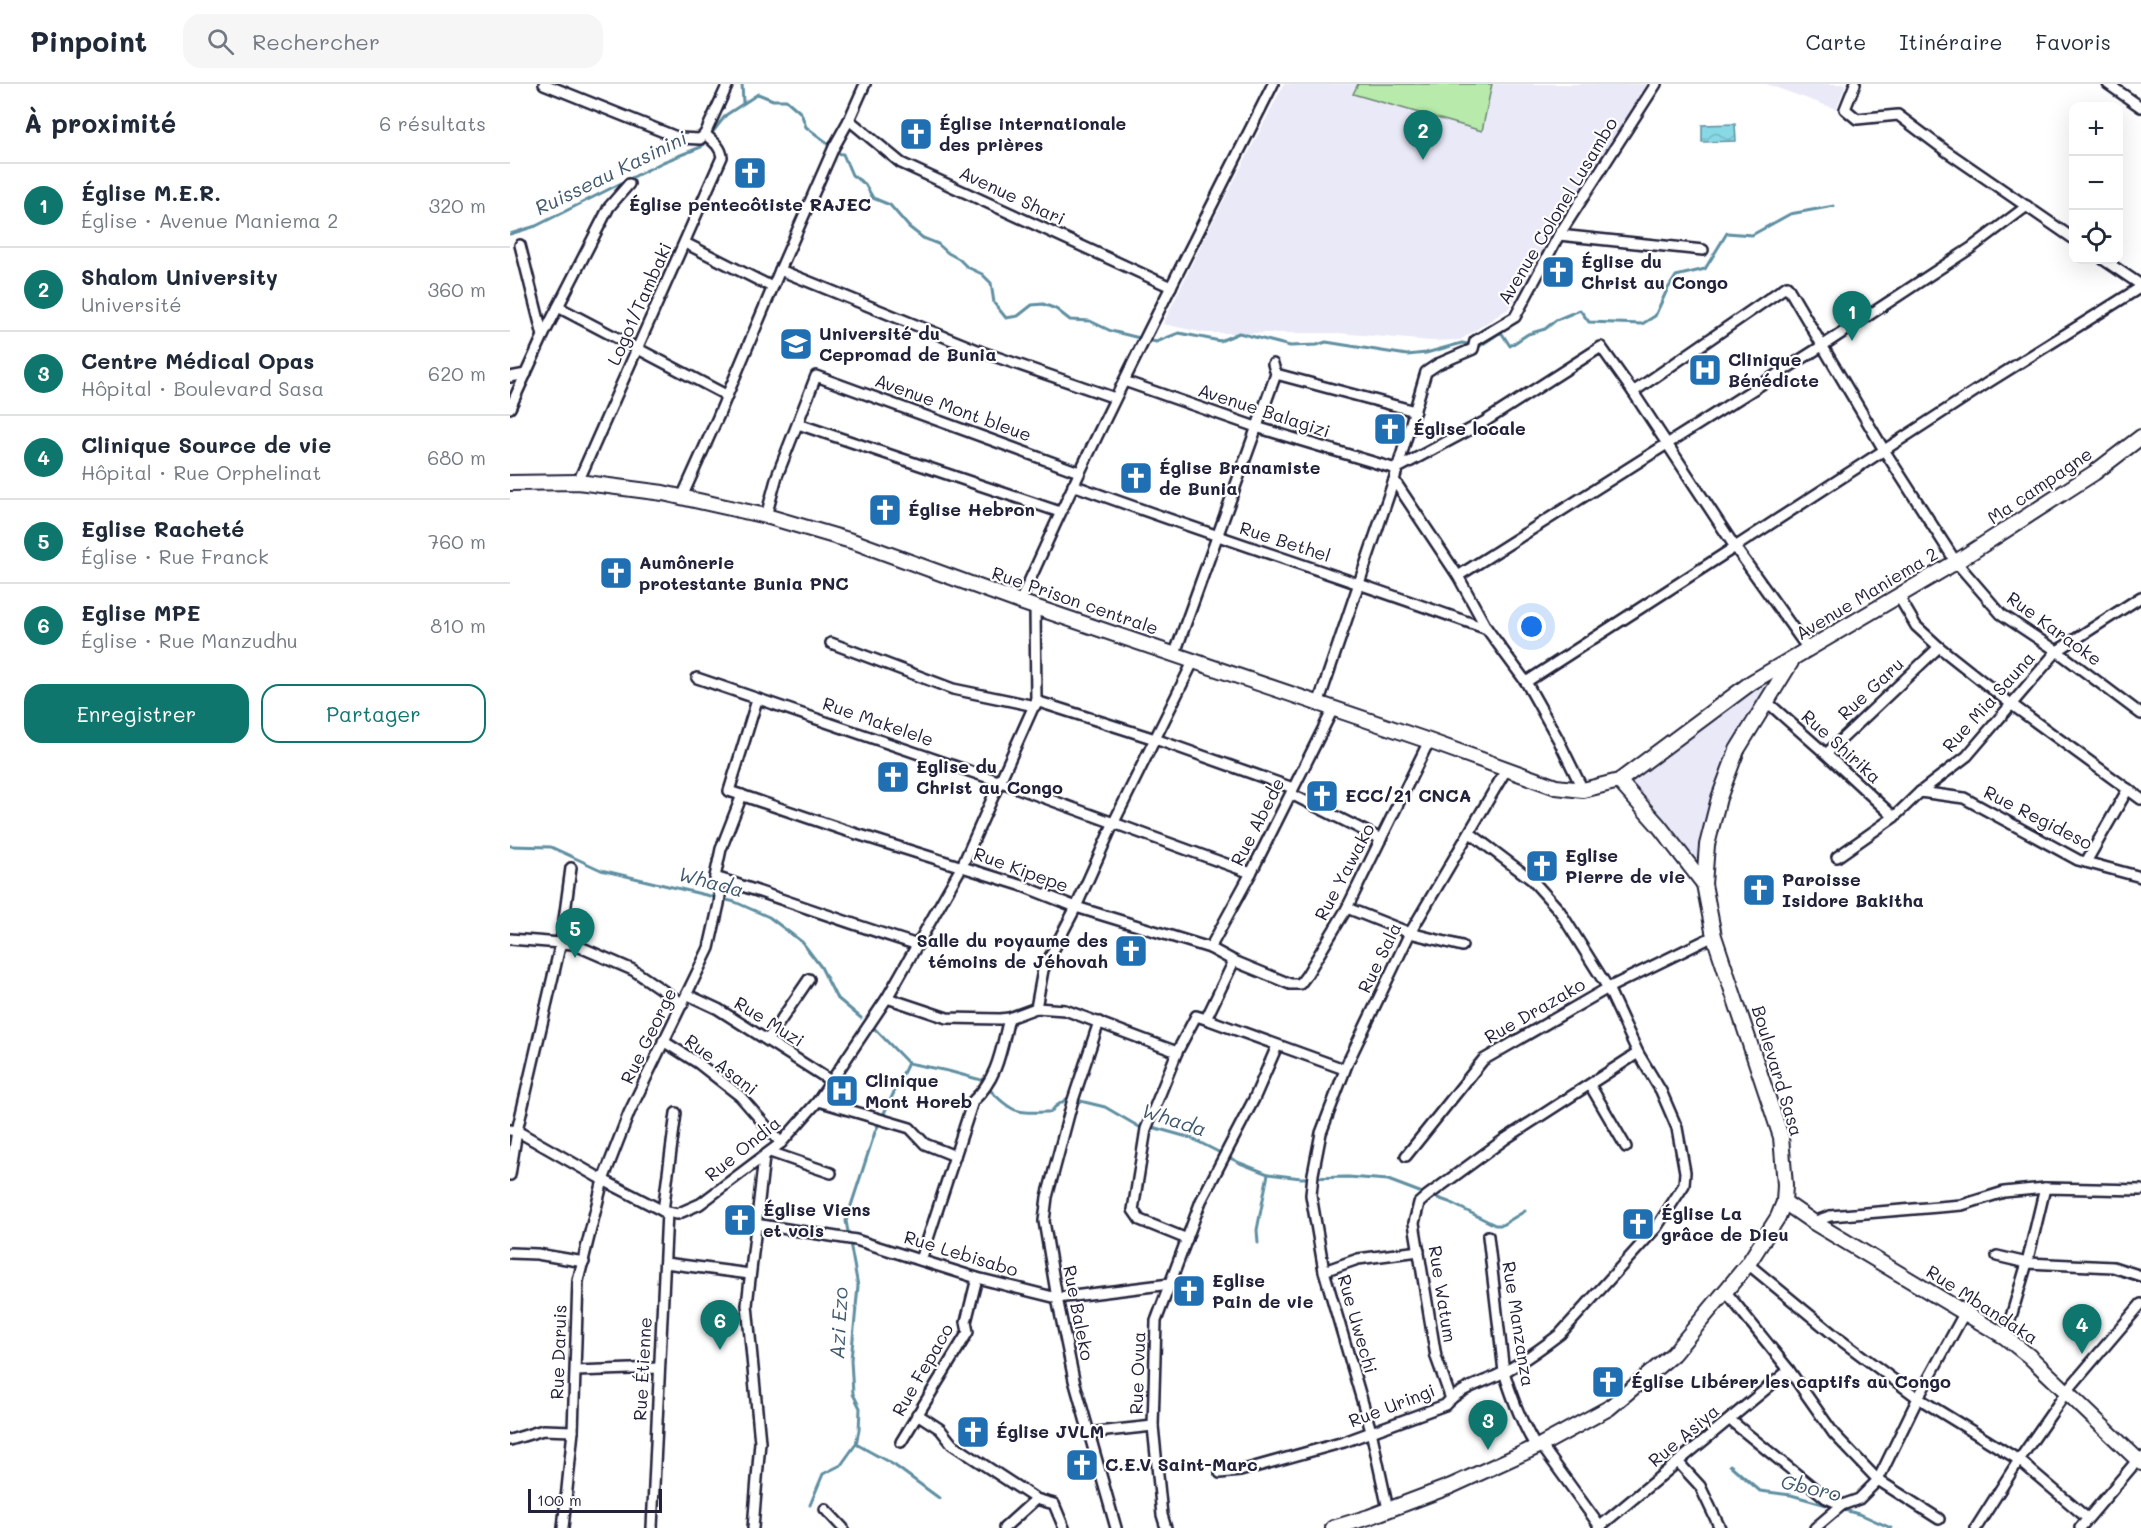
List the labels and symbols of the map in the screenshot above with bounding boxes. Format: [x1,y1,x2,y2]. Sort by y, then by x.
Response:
pin: 2 [1404,110,1442,160]
place label: Église internationale des prières [939,111,1127,156]
street label: Avenue Colonel Lusambo [1492,112,1623,308]
church icon: Église internationale des prières [898,116,934,152]
water label: Ruisseau Kasinini [530,124,692,220]
church icon: Église pentecôtiste RAJEC [732,155,768,191]
street label: Avenue Shari [956,160,1069,230]
place label: Église pentecôtiste RAJEC [629,192,871,216]
street label: Logo1/Tambaki [601,238,677,369]
place label: Église du Christ au Congo [1581,249,1728,294]
church icon: Église du Christ au Congo [1540,254,1576,290]
pin: 1 [1832,292,1872,341]
place label: Université du Cepromad de Bunia [819,321,996,366]
school or university icon: Université du Cepromad de Bunia [778,326,814,362]
place label: Clinique Bénédicte [1728,347,1819,392]
hospital icon: Clinique Bénédicte [1687,352,1723,388]
street label: Avenue Mont bleue [872,368,1035,447]
street label: Avenue Balagizi [1195,377,1333,443]
church icon: Église locale [1372,411,1408,447]
place label: Église locale [1413,416,1526,440]
street label: Ma campagne [1982,441,2096,529]
place label: Église Branamiste de Bunia [1159,455,1321,500]
church icon: Église Branamiste de Bunia [1118,460,1154,496]
church icon: Église Hebron [867,492,903,528]
place label: Église Hebron [908,497,1035,521]
street label: Rue Bethel [1237,515,1334,567]
street label: Avenue Maniema 2 [1791,541,1942,645]
place label: Aumônerie protestante Bunia PNC [639,550,849,595]
church icon: Aumônerie protestante Bunia PNC [598,555,634,591]
street label: Rue Prison centrale [989,560,1162,640]
street label: Rue Karaoke [2002,586,2107,671]
your location [1517,612,1546,641]
street label: Rue Mia Sauna [1937,646,2040,757]
street label: Rue Garu [1832,652,1908,725]
street label: Rue Makelele [820,691,937,751]
street label: Rue Shirika [1797,704,1887,788]
place label: Eglise du Christ au Congo [916,754,1063,799]
church icon: Eglise du Christ au Congo [875,759,911,795]
street label: Rue Abede [1225,773,1290,870]
church icon: ECC/21 CNCA [1304,778,1340,814]
street label: Rue Regideso [1980,779,2097,855]
place label: ECC/21 CNCA [1345,783,1471,807]
street label: Rue Yawako [1308,819,1380,924]
street label: Rue Kipepe [971,841,1072,897]
place label: Eglise Pierre de vie [1565,843,1686,888]
church icon: Eglise Pierre de vie [1524,848,1560,884]
water label: Whada [676,860,747,902]
place label: Paroisse Isidore Bakitha [1782,867,1924,912]
church icon: Paroisse Isidore Bakitha [1741,872,1777,908]
pin: 5 [556,908,594,958]
street label: Rue Sala [1352,918,1406,997]
place label: Salle du royaume des témoins de Jéhovah [916,928,1108,973]
church icon: Salle du royaume des témoins de Jéhovah [1113,933,1149,969]
street label: Rue Drazako [1480,971,1589,1049]
street label: Rue George [615,984,682,1088]
street label: Rue Muzi [730,990,809,1052]
street label: Boulevard Sasa [1747,1002,1809,1139]
street label: Rue Asani [680,1028,763,1100]
place label: Clinique Mont Horeb [865,1068,972,1113]
hospital icon: Clinique Mont Horeb [824,1073,860,1109]
water label: Whada [1139,1096,1210,1142]
street label: Rue Ondia [700,1110,785,1186]
place label: Église Viens et vois [763,1197,871,1242]
place label: Église La grâce de Dieu [1661,1201,1789,1246]
church icon: Église Viens et vois [722,1202,758,1238]
church icon: Église La grâce de Dieu [1620,1206,1656,1242]
street label: Rue Lebisabo [901,1224,1022,1282]
street label: Rue Watum [1424,1244,1462,1344]
street label: Rue Mbandaka [1922,1259,2043,1349]
street label: Rue Manzanza [1497,1260,1541,1388]
street label: Rue Baleko [1058,1263,1100,1363]
place label: Eglise Pain de vie [1212,1268,1314,1313]
street label: Rue Uwechi [1332,1272,1384,1376]
church icon: Eglise Pain de vie [1171,1273,1207,1309]
water label: Azi Ezo [823,1286,853,1360]
pin: 6 [700,1300,740,1350]
street label: Rue Daruis [544,1304,572,1400]
pin: 4 [2062,1304,2102,1354]
street label: Rue Étienne [627,1316,657,1422]
street label: Rue Fepaco [886,1319,958,1420]
street label: Rue Ovua [1124,1331,1150,1415]
church icon: Église Libérer les captifs au Congo [1590,1364,1626,1400]
place label: Église Libérer les captifs au Congo [1631,1369,1951,1393]
street label: Rue Uringi [1345,1378,1438,1433]
street label: Rue Asiya [1643,1399,1724,1472]
pin: 3 [1468,1400,1508,1450]
church icon: Église JVLM [955,1414,991,1450]
place label: Église JVLM [996,1419,1104,1443]
church icon: C.E.V Saint-Marc [1064,1447,1100,1483]
place label: C.E.V Saint-Marc [1105,1452,1258,1476]
water label: Gboro [1778,1467,1844,1507]
scale bar [528,1486,662,1514]

